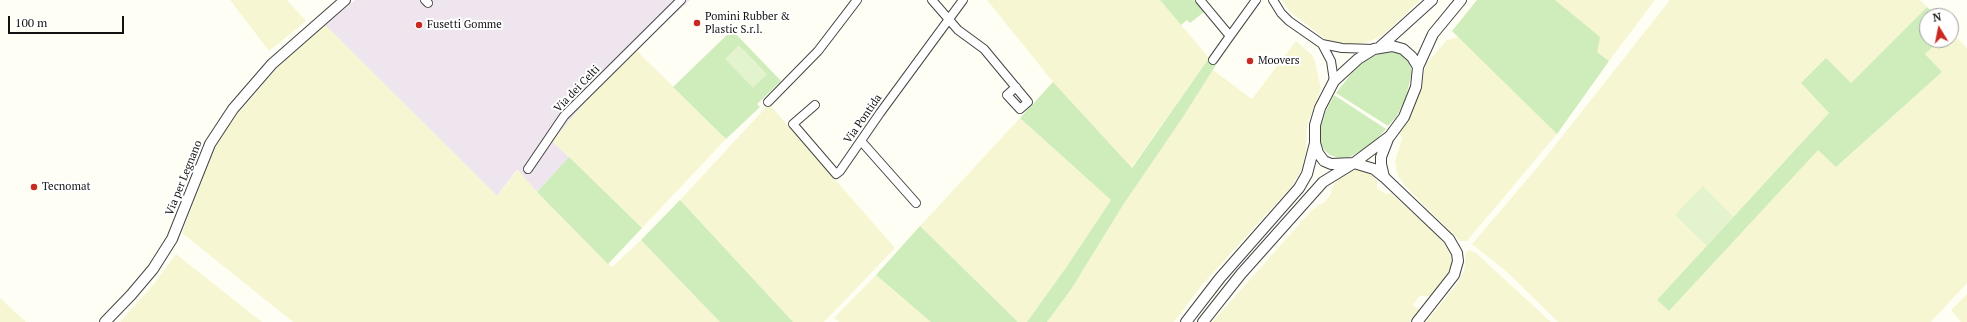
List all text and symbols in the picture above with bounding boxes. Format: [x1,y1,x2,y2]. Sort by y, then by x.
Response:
scale bar [10,8,126,34]
north arrow [1919,8,1959,48]
place label: Pomini Rubber & Plastic S.r.l. [705,10,790,36]
text: N [1932,10,1942,25]
text: 100 m [15,15,47,30]
place label: Fusetti Gomme [427,18,502,32]
marker: Pomini Rubber & Plastic S.r.l. [692,18,702,28]
marker: Fusetti Gomme [414,20,424,30]
place label: Moovers [1258,54,1299,68]
marker: Moovers [1245,56,1255,66]
street label: Via dei Celti [552,63,602,115]
street label: Via Pontida [841,92,885,146]
street label: Via per Legnano [163,139,205,217]
place label: Tecnomat [42,180,91,194]
marker: Tecnomat [29,182,39,192]

